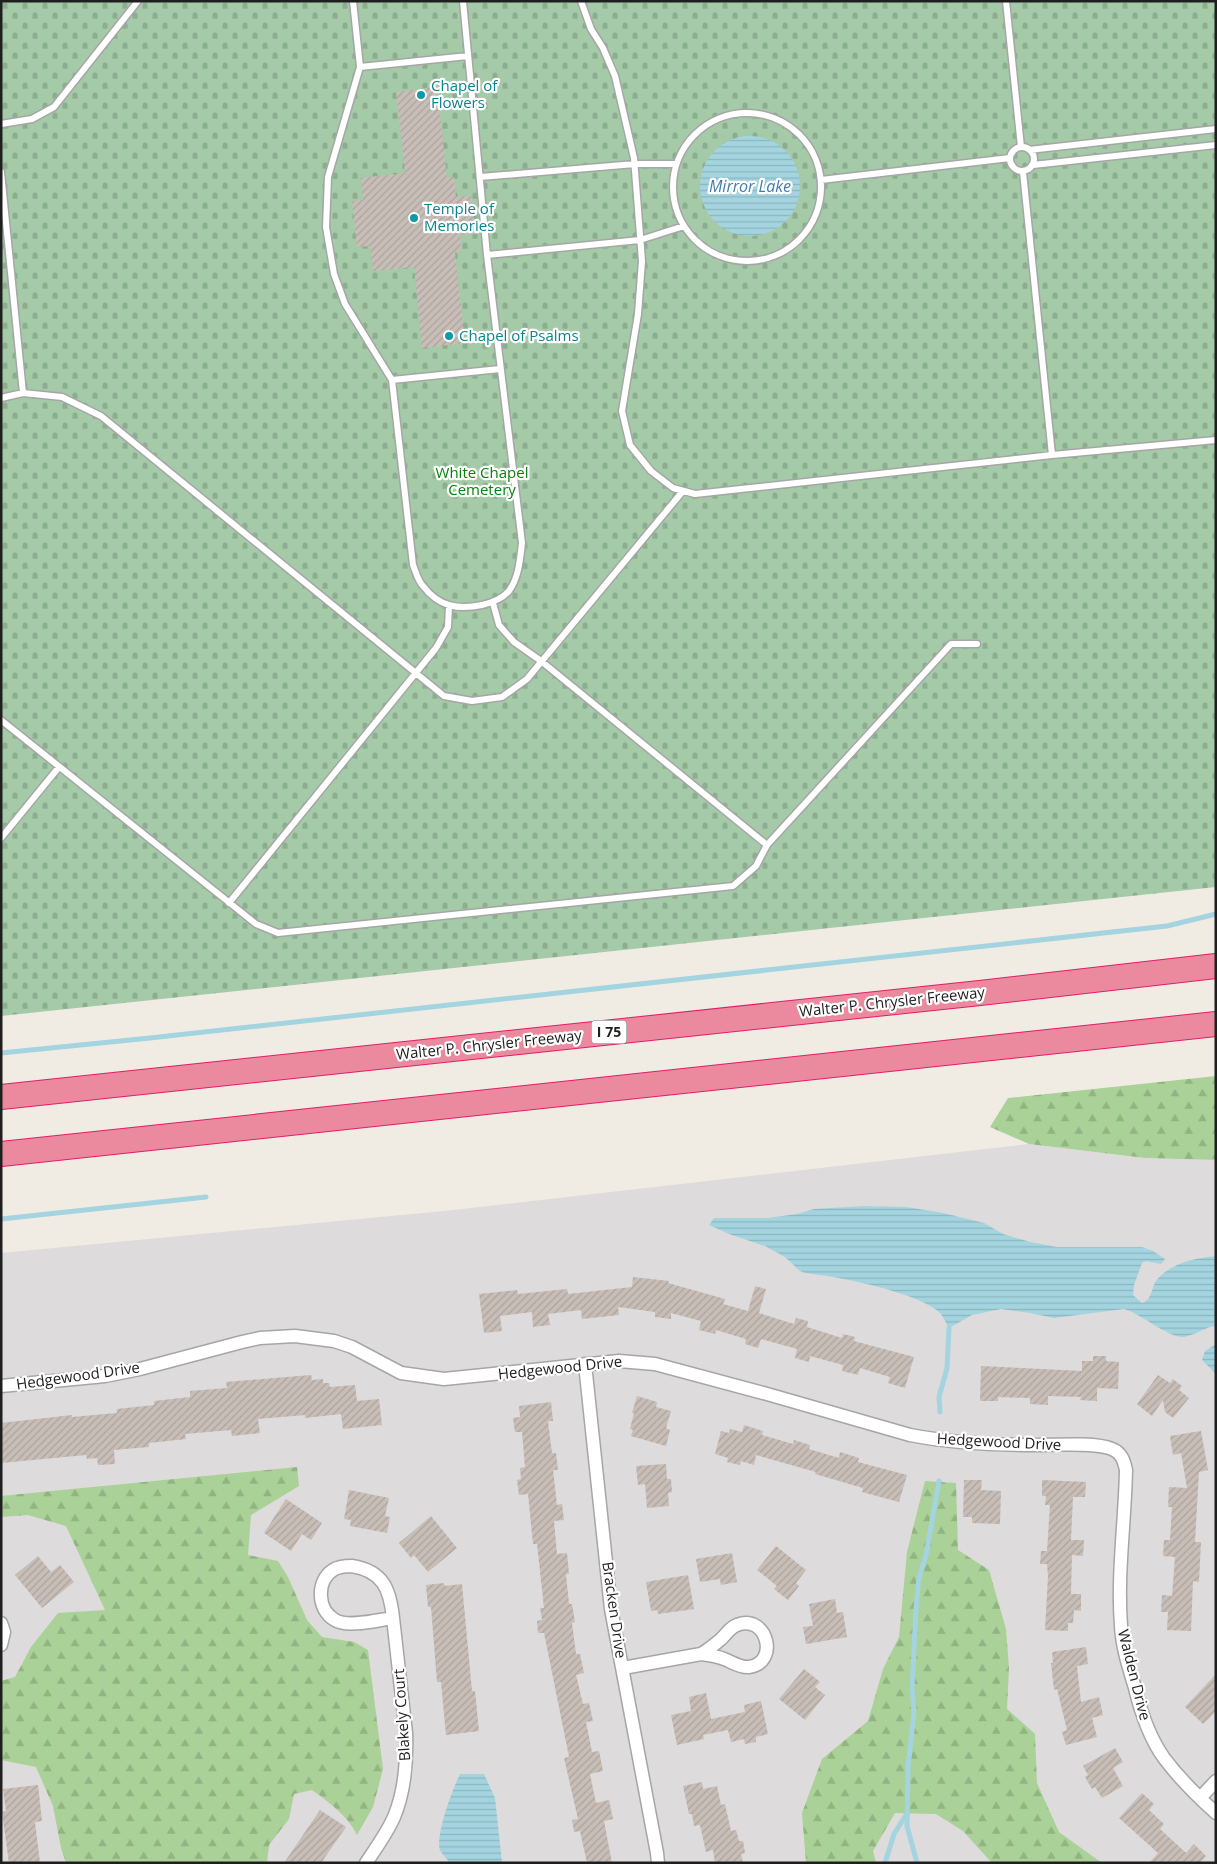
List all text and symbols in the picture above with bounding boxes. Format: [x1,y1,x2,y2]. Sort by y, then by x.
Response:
place label: Chapel of Flowers [431,75,498,112]
marker: Chapel of Flowers [415,89,427,101]
water label: Mirror Lake [709,175,791,197]
place label: Temple of Memories [424,198,495,235]
marker: Temple of Memories [408,212,420,224]
place label: Chapel of Psalms [459,325,579,345]
marker: Chapel of Psalms [443,330,455,342]
park label: White Chapel Cemetery [436,462,528,499]
street label: Walter P. Chrysler Freeway [798,981,986,1021]
road number: I 75 [592,1020,626,1044]
street label: Walter P. Chrysler Freeway [395,1024,583,1064]
street label: Hedgewood Drive [497,1351,623,1383]
street label: Hedgewood Drive [15,1356,141,1394]
street label: Hedgewood Drive [936,1428,1062,1454]
street label: Bracken Drive [598,1560,632,1660]
street label: Walden Drive [1114,1627,1156,1722]
street label: Blakely Court [388,1668,414,1762]

